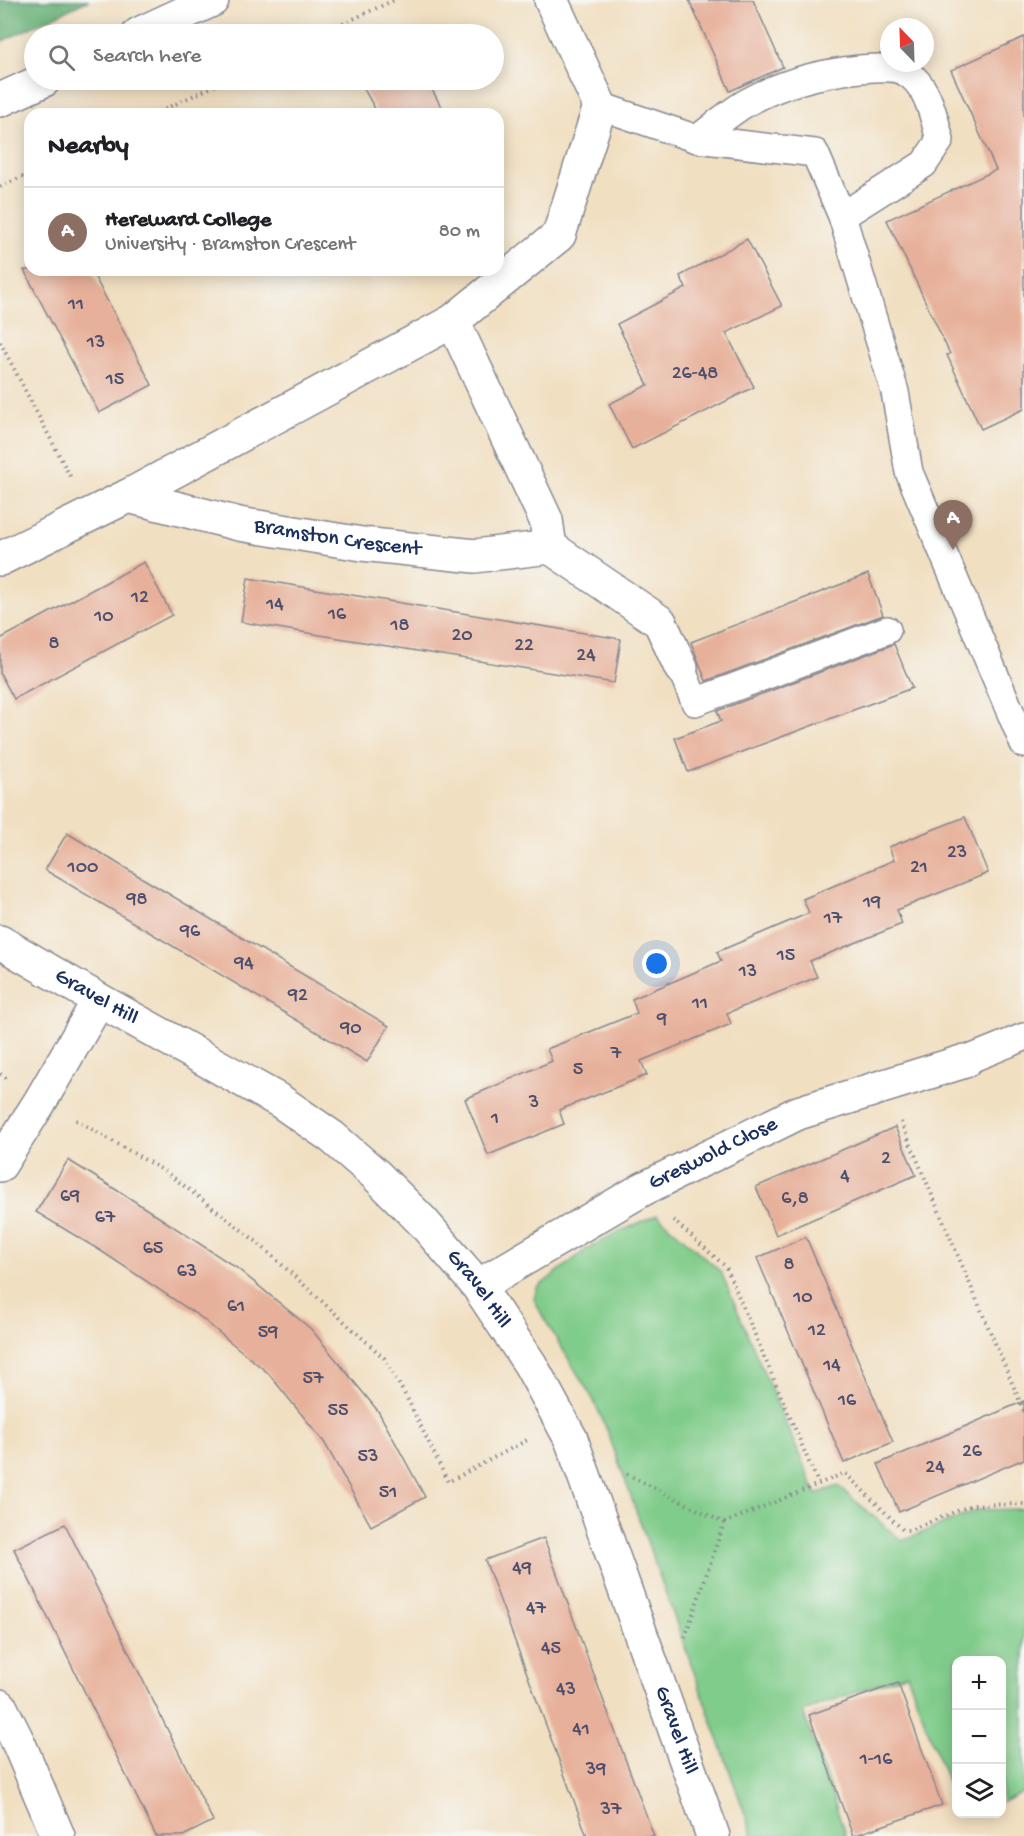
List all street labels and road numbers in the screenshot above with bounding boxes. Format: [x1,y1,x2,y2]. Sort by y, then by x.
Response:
street label: Bramston Crescent [251,513,424,563]
street label: Gravel Hill [49,964,142,1032]
street label: Greswold Close [645,1112,783,1197]
street label: Gravel Hill [440,1245,516,1334]
street label: Gravel Hill [647,1683,703,1778]

